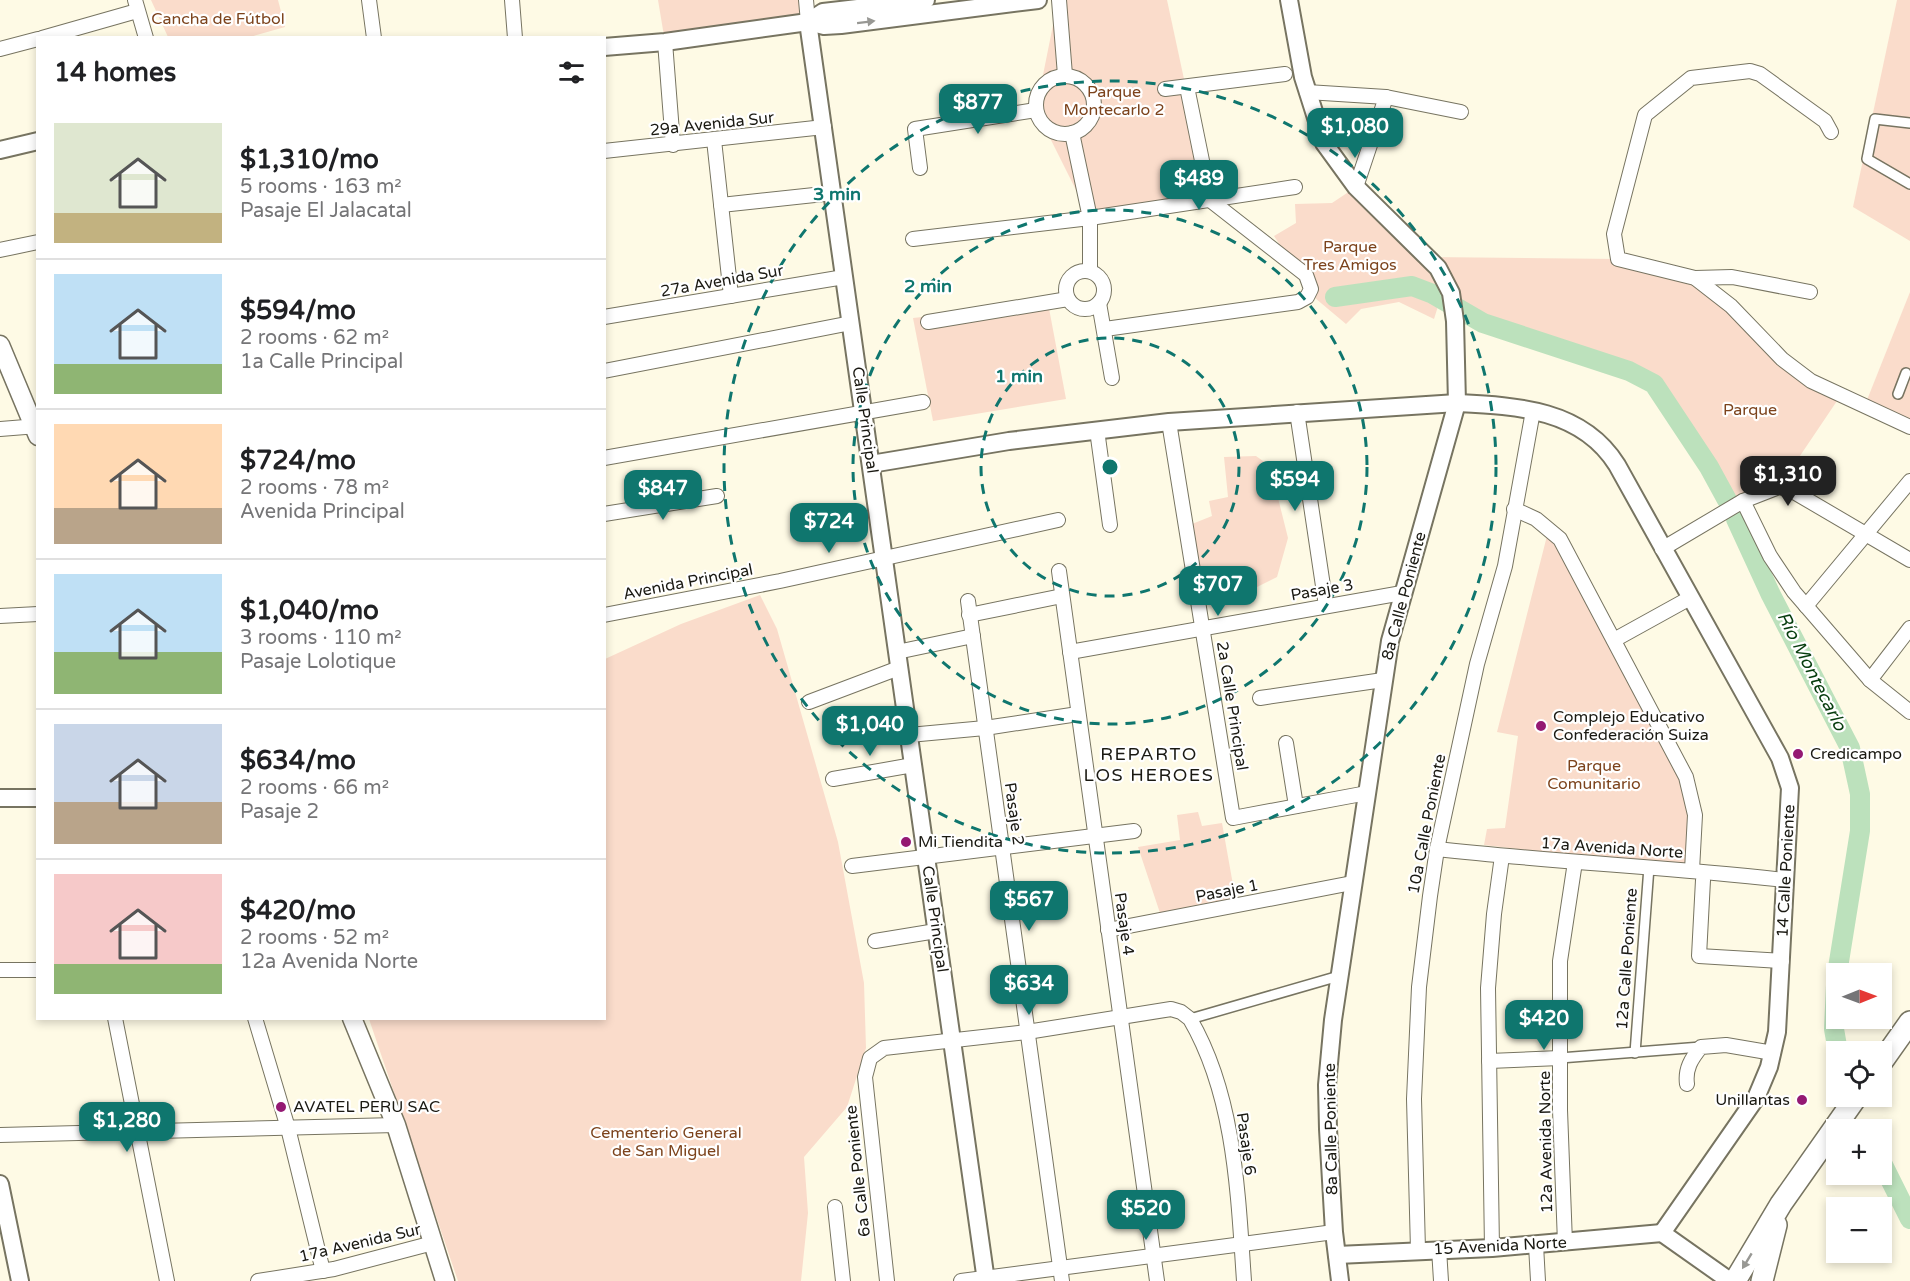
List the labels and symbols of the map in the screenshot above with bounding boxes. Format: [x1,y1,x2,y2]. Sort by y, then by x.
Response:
park label: Cancha de Fútbol [151,9,285,29]
one-way arrow [857,17,876,27]
park label: Parque Montecarlo 2 [1063,82,1165,120]
pin: $877 [942,84,1014,135]
street label: 29a Avenida Sur [649,107,776,140]
pin: $1,080 [1306,108,1404,159]
pin: $489 [1163,160,1235,211]
text: 3 min [813,183,861,205]
park label: Parque Tres Amigos [1303,237,1397,275]
street label: 27a Avenida Sur [659,260,786,302]
text: 2 min [904,275,952,297]
street label: Calle Principal [848,365,882,475]
text: 1 min [995,365,1043,387]
park label: Parque [1723,400,1777,420]
pin: $1,310 [1739,456,1837,507]
centre of rings [1100,457,1120,477]
pin: $594 [1259,461,1331,512]
pin: $847 [627,470,699,521]
pin: $724 [793,503,865,554]
street label: 8a Calle Poniente [1377,530,1431,662]
street label: Avenida Principal [621,560,755,604]
pin: $707 [1182,566,1254,617]
street label: Pasaje 3 [1289,575,1355,605]
water label: Río Montecarlo [1773,608,1852,735]
street label: 2a Calle Principal [1212,640,1252,772]
pin: $1,040 [821,706,919,757]
place label: Complejo Educativo Confederación Suiza [1553,707,1709,745]
marker: Complejo Educativo Confederación Suiza [1534,719,1548,733]
district label: REPARTO LOS HEROES [1084,743,1214,786]
place label: Credicampo [1810,744,1902,764]
marker: Credicampo [1791,747,1805,761]
street label: 10a Calle Poniente [1404,752,1450,896]
park label: Parque Comunitario [1547,756,1641,794]
street label: Pasaje 2 [1000,781,1028,847]
street label: 14 Calle Poniente [1773,804,1799,938]
place label: Mi Tiendita [918,832,1003,852]
street label: 17a Avenida Norte [1540,833,1684,863]
marker: Mi Tiendita [899,835,913,849]
street label: Calle Principal [918,864,952,974]
street label: Pasaje 1 [1194,875,1260,907]
pin: $567 [993,881,1065,932]
street label: 12a Calle Poniente [1612,887,1642,1031]
street label: Pasaje 4 [1110,891,1138,957]
north arrow [1826,963,1892,1029]
pin: $634 [993,965,1065,1016]
pin: $420 [1508,1000,1580,1051]
street label: 8a Calle Poniente [1320,1063,1342,1195]
street label: 12a Avenida Norte [1535,1071,1557,1213]
place label: Unillantas [1715,1090,1790,1110]
marker: Unillantas [1795,1093,1809,1107]
place label: AVATEL PERU SAC [293,1097,440,1117]
marker: AVATEL PERU SAC [274,1100,288,1114]
pin: $1,280 [78,1102,176,1153]
street label: 6a Calle Poniente [841,1104,875,1238]
street label: Pasaje 6 [1232,1111,1260,1177]
park label: Cementerio General de San Miguel [590,1123,742,1161]
pin: $520 [1110,1190,1182,1241]
street label: 17a Avenida Sur [297,1219,424,1267]
street label: 15 Avenida Norte [1433,1233,1567,1259]
one-way arrow [1742,1253,1753,1269]

